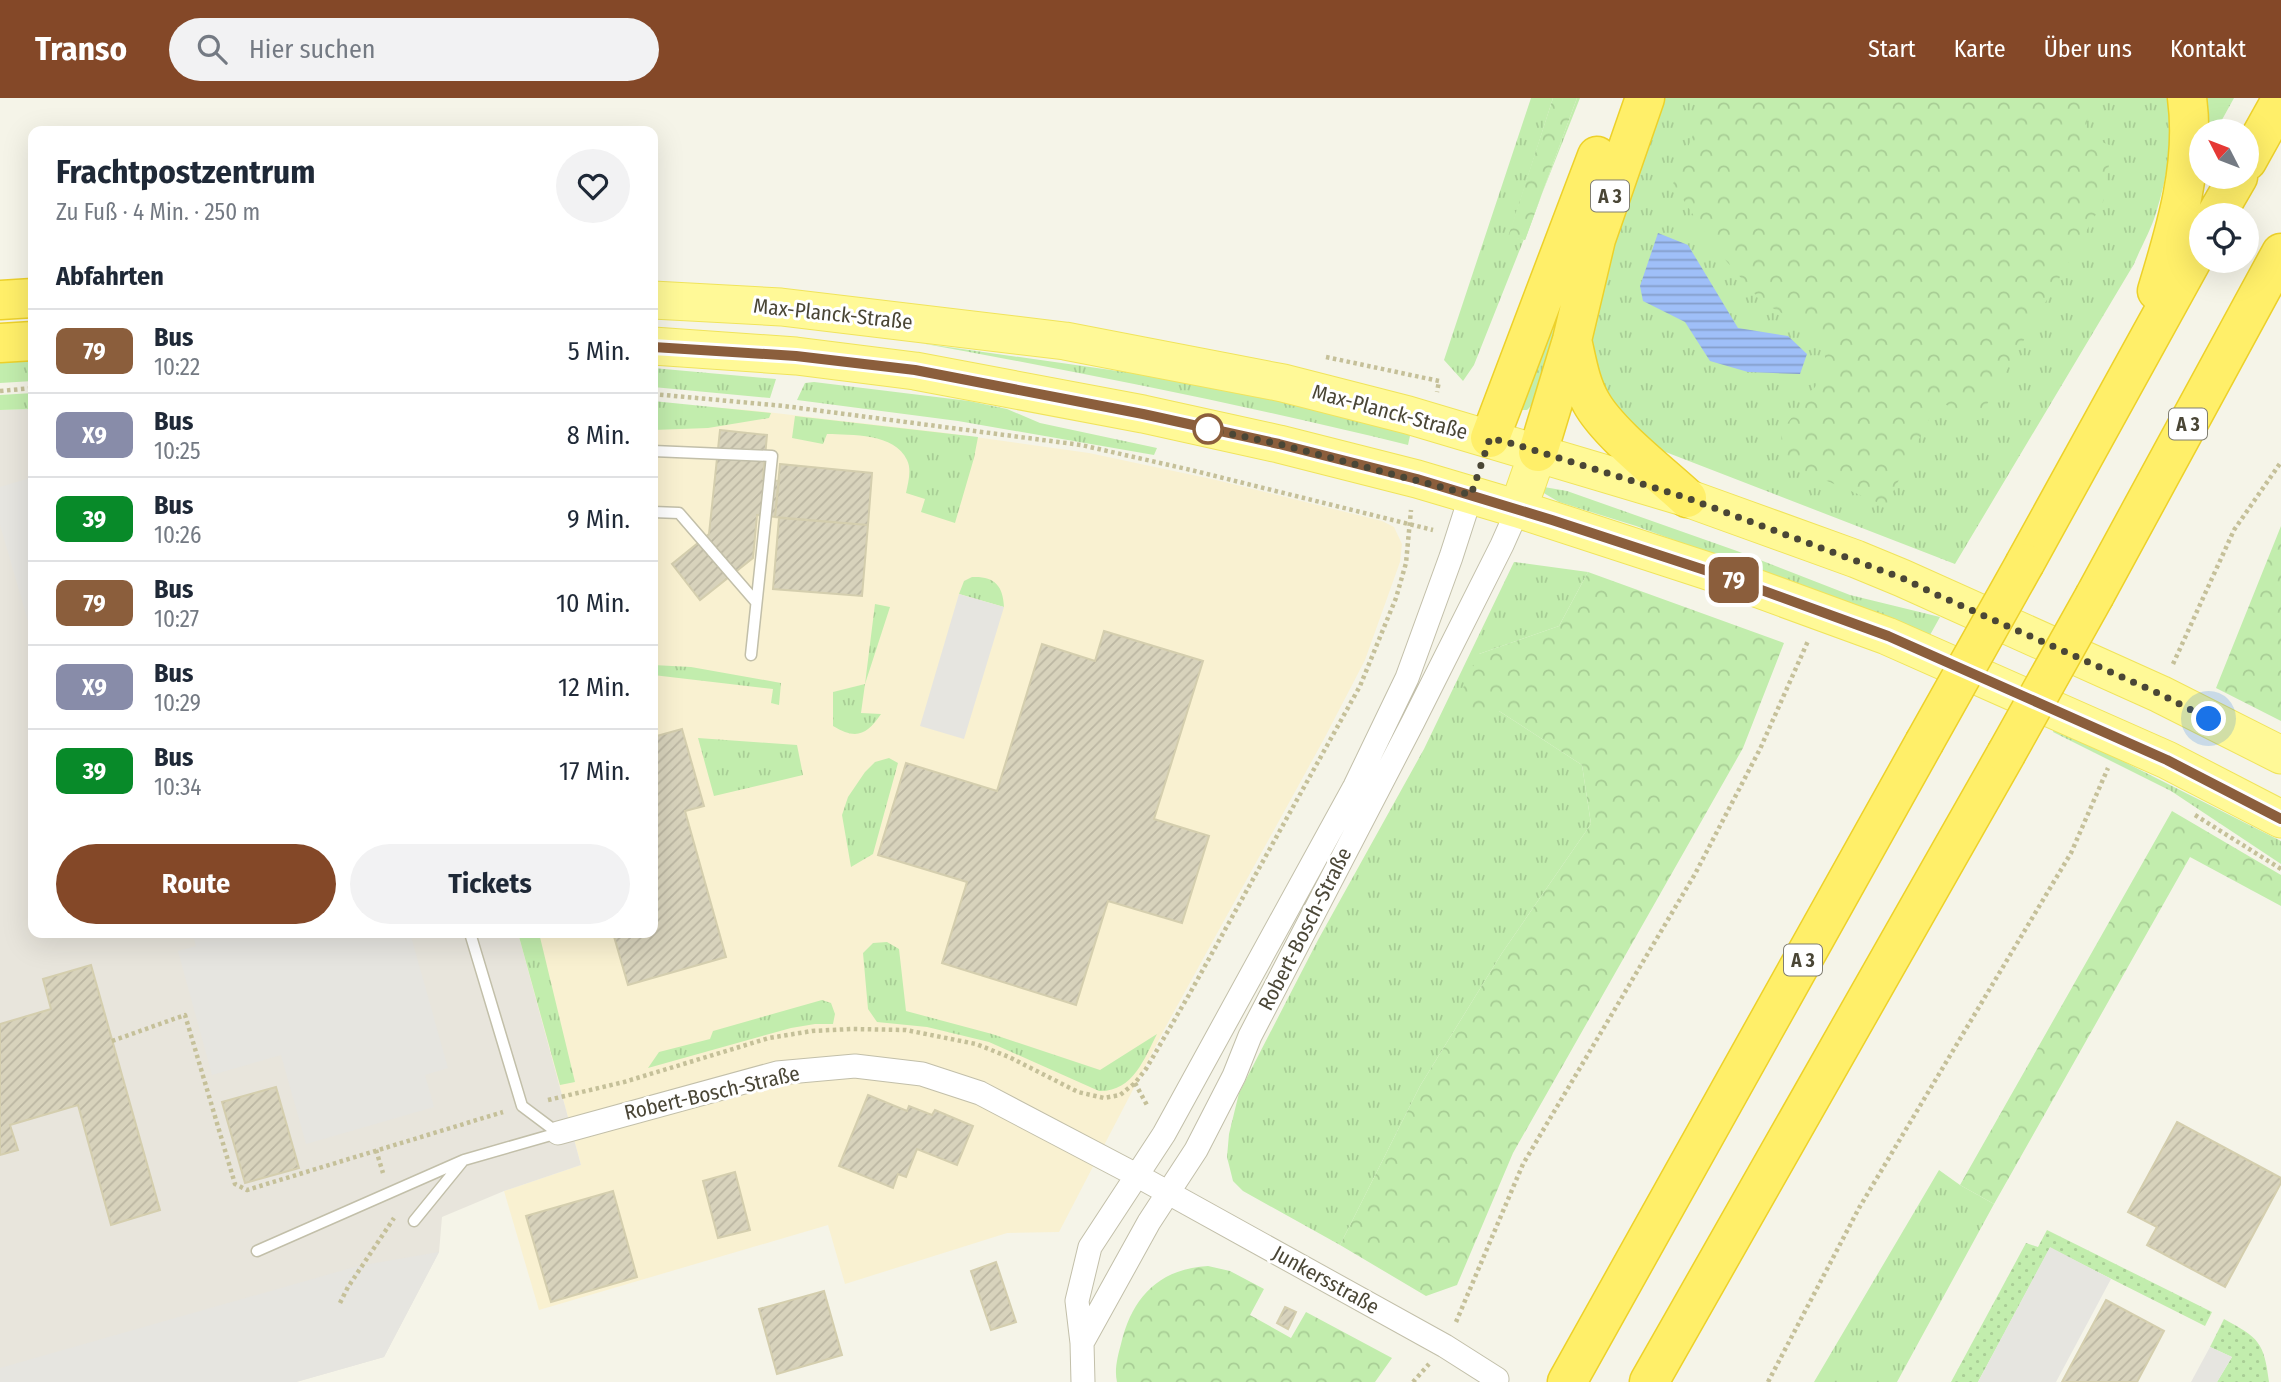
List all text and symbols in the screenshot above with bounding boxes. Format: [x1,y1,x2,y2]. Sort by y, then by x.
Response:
search box [169,18,659,81]
text: Transo [35,29,127,69]
icon: search [193,30,231,68]
text: Hier suchen [249,34,376,65]
text: Start [1868,35,1916,63]
text: Karte [1954,35,2006,63]
text: Über uns [2044,35,2132,63]
text: Kontakt [2170,35,2246,63]
north arrow [2189,119,2259,189]
map controls [2189,119,2259,273]
button: heart [556,149,630,223]
text: Frachtpostzentrum [56,152,315,192]
road number: A 3 [1591,180,1629,212]
text: Zu Fuß · 4 Min. · 250 m [56,198,260,226]
button: locate [2189,203,2259,273]
text: Abfahrten [56,261,164,292]
street label: Max-Planck-Straße [752,293,914,335]
text: Bus [154,322,193,353]
text: 5 Min. [568,336,630,367]
text: 79 [83,337,106,365]
text: 10:22 [154,353,200,381]
street label: Max-Planck-Straße [1309,379,1471,445]
text: Bus [154,406,193,437]
road number: A 3 [2169,408,2207,440]
unlabelled marker [1193,414,1223,444]
text: 8 Min. [567,420,630,451]
text: X9 [82,421,107,449]
text: 10:25 [154,437,201,465]
text: Bus [154,490,193,521]
text: 9 Min. [567,504,630,535]
text: 39 [83,505,106,533]
text: 10:26 [154,521,201,549]
line badge: 79 [1702,557,1766,603]
text: 79 [1723,566,1745,594]
text: Bus [154,574,193,605]
text: 10 Min. [556,588,630,619]
text: 79 [83,589,106,617]
text: 10:27 [154,605,199,633]
text: Bus [154,658,193,689]
text: 12 Min. [558,672,630,703]
text: X9 [82,673,107,701]
text: 10:29 [154,689,201,717]
your location [2191,701,2226,736]
text: Bus [154,742,193,773]
text: 17 Min. [559,756,630,787]
text: 39 [83,757,106,785]
text: 10:34 [154,773,201,801]
street label: Robert-Bosch-Straße [1253,843,1357,1015]
button: Route [56,844,336,924]
button: Tickets [350,844,630,924]
road number: A 3 [1784,944,1822,975]
street label: Robert-Bosch-Straße [622,1060,802,1126]
street label: Junkersstraße [1268,1240,1384,1320]

